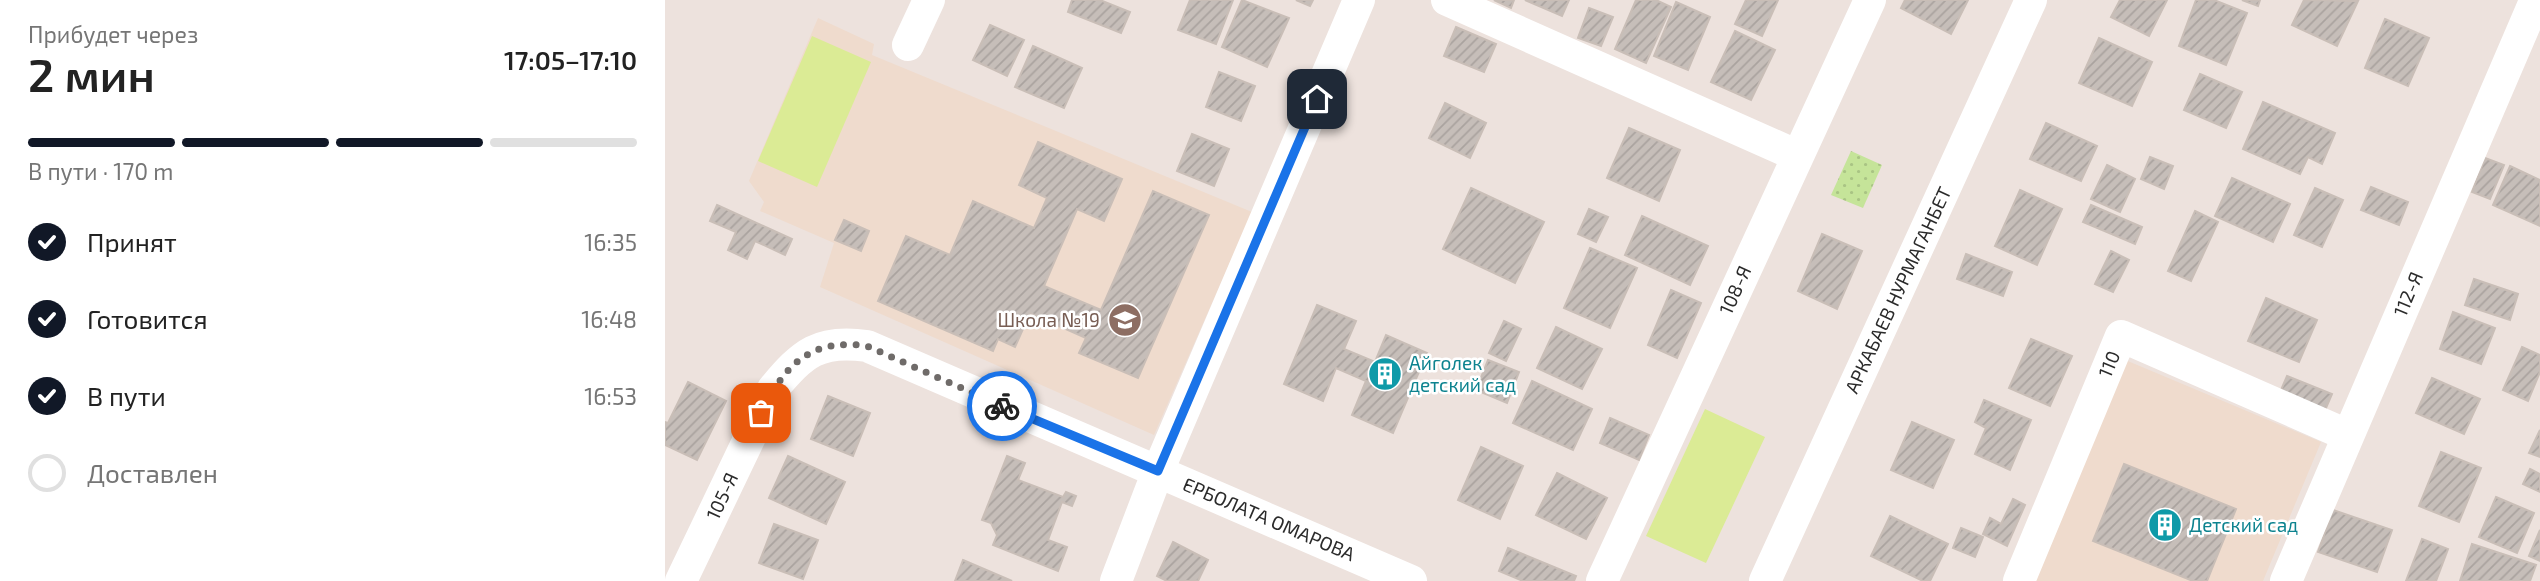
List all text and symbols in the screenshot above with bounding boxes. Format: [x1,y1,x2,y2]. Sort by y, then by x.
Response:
text: Прибудет через [28,20,198,48]
text: 17:05–17:10 [504,44,637,75]
text: 2 мин [28,46,155,101]
pin [1287,69,1347,129]
icon: home [1298,80,1336,118]
text: В пути · 170 m [28,157,173,185]
street label: АРКАБАЕВ НУРМАГАНБЕТ [1840,183,1956,397]
icon: check [28,223,66,261]
text: Принят [87,226,177,257]
text: 16:35 [584,228,637,256]
street label: 108-Я [1714,262,1755,318]
street label: 112-Я [2388,268,2427,319]
icon: check [28,300,66,338]
school or university icon: Школа №19 [1106,301,1144,339]
text: Готовится [87,303,208,334]
text: 16:48 [581,305,637,333]
place label: Школа №19 [997,308,1100,331]
street label: 110 [2093,347,2124,381]
place label: Айголек детский сад [1409,351,1516,396]
building icon: Айголек детский сад [1366,355,1404,393]
courier [967,371,1037,441]
icon: check [28,377,66,415]
text: В пути [87,380,166,411]
text: 16:53 [584,382,637,410]
pin [731,383,791,443]
icon: bike [983,387,1021,425]
icon: bag [742,394,780,432]
text: Доставлен [87,457,218,488]
street label: 105-Я [701,469,742,523]
street label: ЕРБОЛАТА ОМАРОВА [1180,472,1359,565]
building icon: Детский сад [2146,506,2184,544]
place label: Детский сад [2189,513,2298,536]

